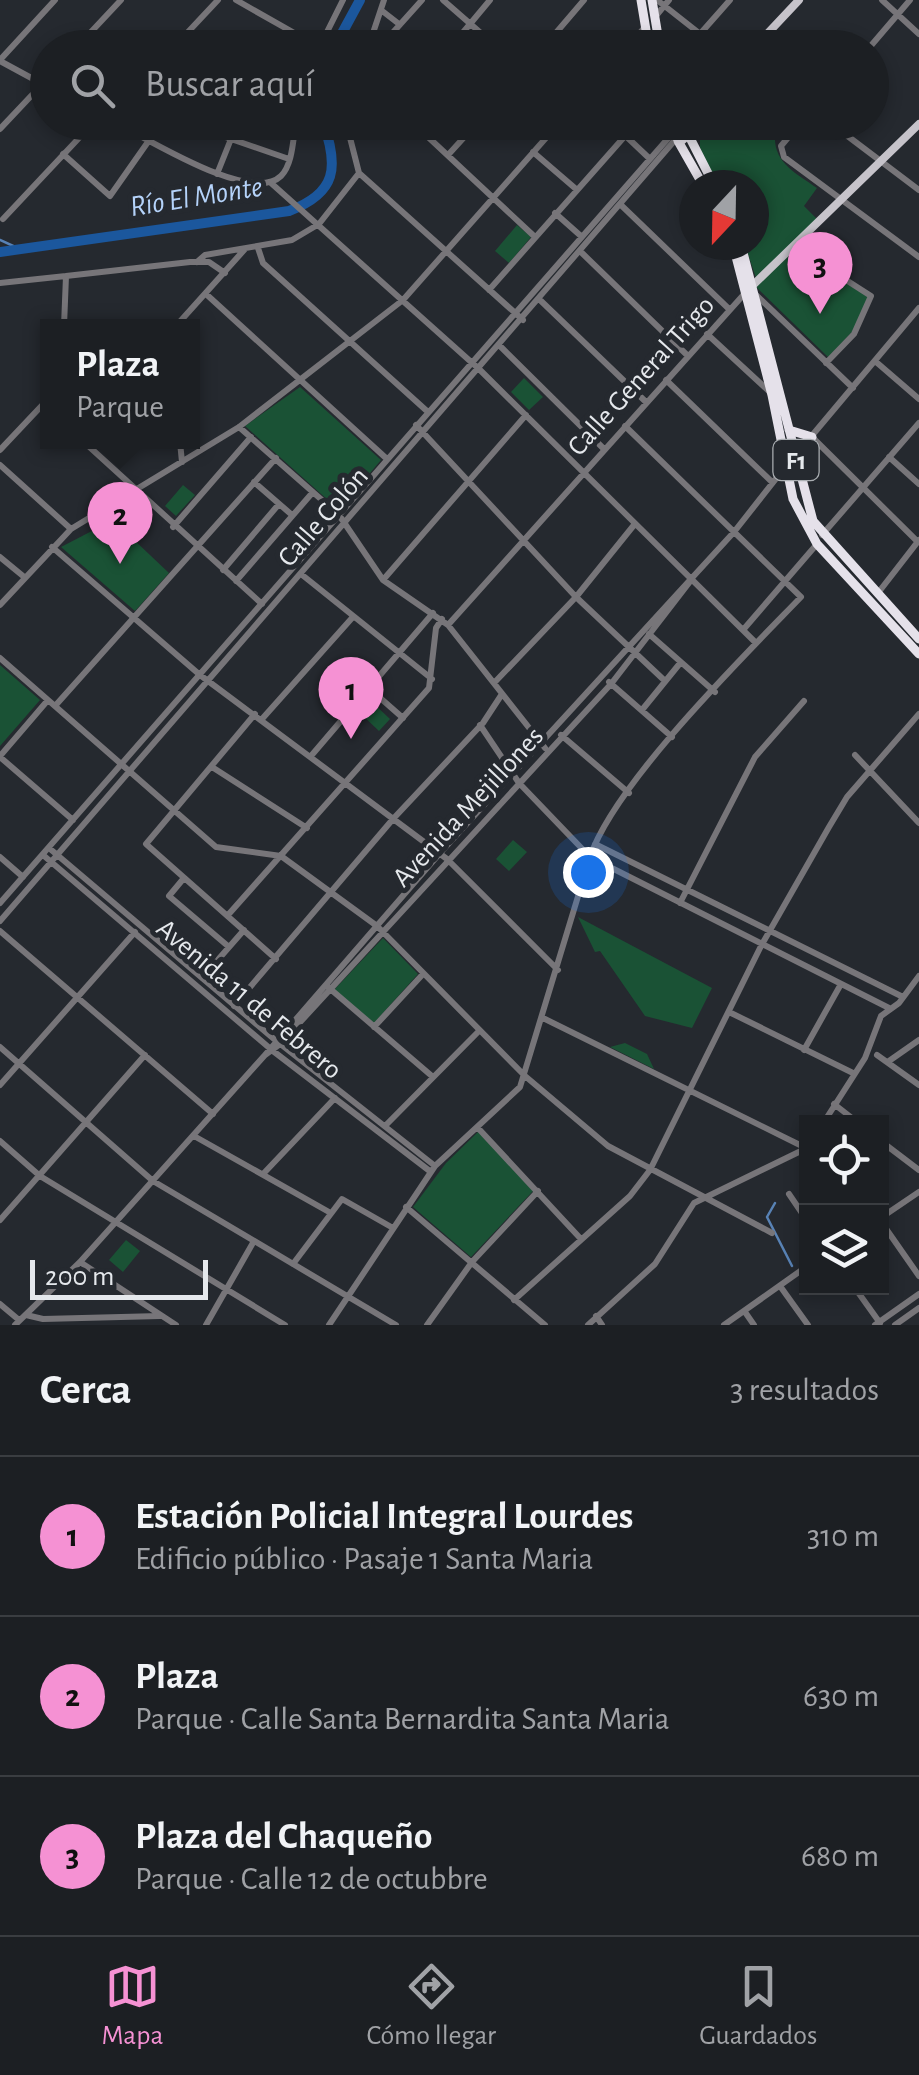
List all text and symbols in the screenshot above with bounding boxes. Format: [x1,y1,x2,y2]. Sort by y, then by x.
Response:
search box [30,30,889,140]
icon: search [65,58,120,113]
text: Buscar aquí [145,66,314,104]
north arrow [679,170,769,260]
water label: Río El Monte [128,172,265,222]
pin: 3 [788,232,852,314]
street label: Calle General Trigo [563,291,720,461]
popup [40,319,200,449]
text: Plaza [76,346,160,384]
text: Parque [76,391,164,423]
road number: F1 [774,440,818,480]
street label: Calle Colón [273,462,374,572]
pin: 2 [88,482,152,564]
pin: 1 [318,656,384,739]
street label: Avenida Mejillones [388,722,549,893]
your location [563,847,614,898]
street label: Avenida 11 de Febrero [151,914,347,1085]
map controls [799,1115,889,1295]
button: locate [799,1115,889,1205]
button: layers [799,1205,889,1295]
scale bar [30,1255,208,1300]
text: 200 m [45,1263,114,1291]
text: Cerca [40,1369,131,1411]
text: 3 resultados [730,1374,879,1406]
text: Estación Policial Integral Lourdes [135,1498,633,1536]
text: 1 [67,1520,78,1552]
text: 310 m [807,1520,879,1552]
text: Edificio público · Pasaje 1 Santa Maria [135,1543,593,1575]
text: Plaza [135,1658,219,1696]
text: 2 [65,1680,80,1712]
text: 630 m [803,1680,879,1712]
text: Parque · Calle Santa Bernardita Santa Maria [135,1703,670,1735]
text: Plaza del Chaqueño [135,1818,433,1856]
text: 3 [66,1840,79,1872]
text: 680 m [801,1840,879,1872]
text: Parque · Calle 12 de octubbre [135,1863,488,1895]
tab: Mapa [102,1959,163,2053]
tab: Cómo llegar [367,1959,496,2053]
tab: Guardados [699,1959,817,2053]

